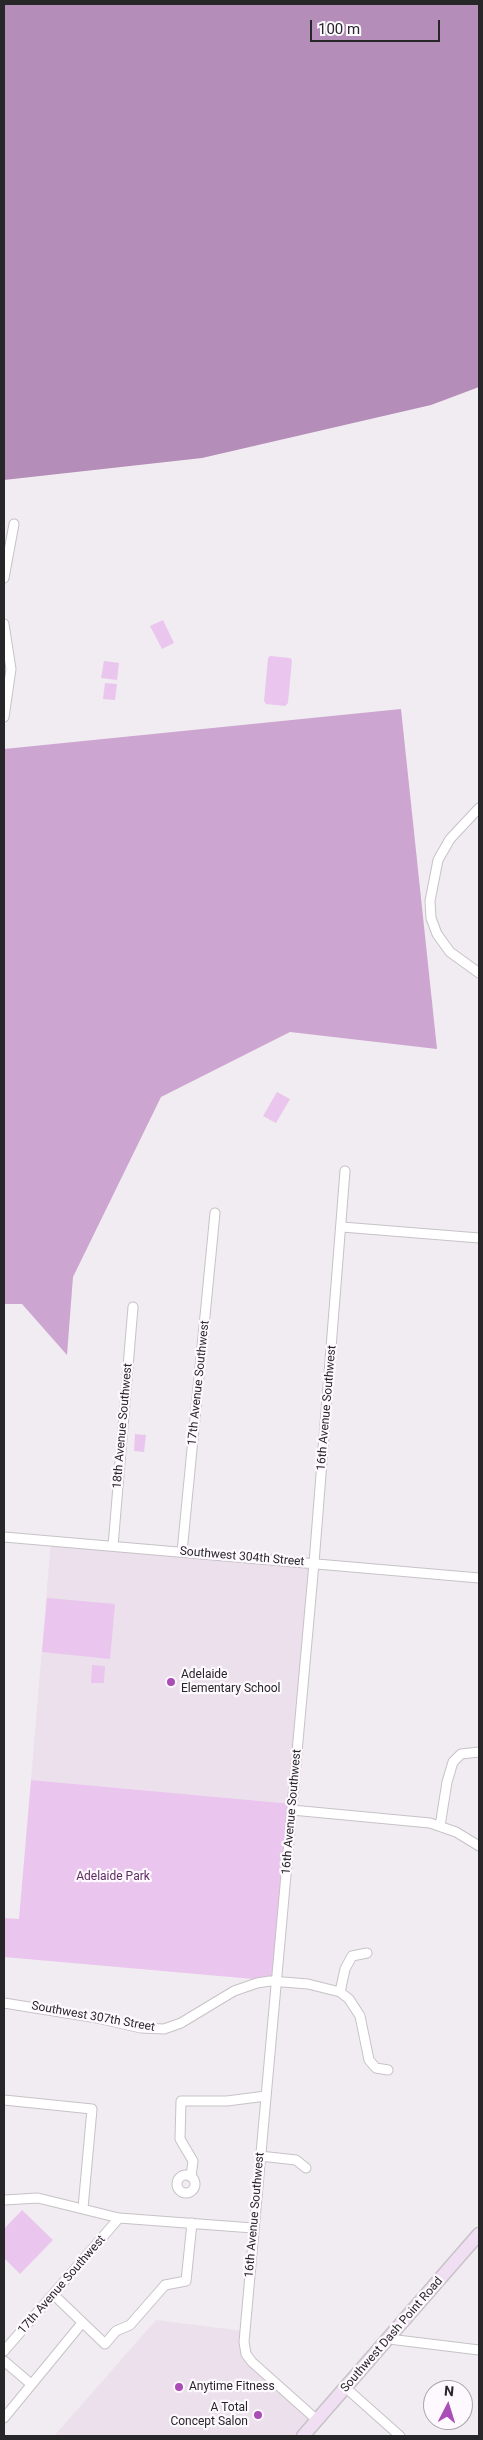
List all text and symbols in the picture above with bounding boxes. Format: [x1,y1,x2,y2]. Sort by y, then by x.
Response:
scale bar [313,10,443,42]
text: 100 m [318,20,360,38]
street label: 17th Avenue Southwest [185,1320,213,1446]
street label: 16th Avenue Southwest [314,1345,340,1471]
street label: 18th Avenue Southwest [110,1363,136,1489]
street label: Southwest 304th Street [179,1544,305,1570]
place label: Adelaide Elementary School [181,1668,281,1696]
marker: Adelaide Elementary School [165,1676,177,1688]
street label: 16th Avenue Southwest [279,1749,305,1875]
park label: Adelaide Park [76,1870,150,1884]
street label: Southwest 307th Street [30,1999,156,2035]
street label: 16th Avenue Southwest [242,2152,268,2278]
street label: 17th Avenue Southwest [15,2233,109,2337]
street label: Southwest Dash Point Road [338,2274,446,2396]
place label: Anytime Fitness [189,2380,275,2394]
north arrow [423,2380,473,2430]
marker: Anytime Fitness [173,2381,185,2393]
text: N [444,2383,455,2399]
place label: A Total Concept Salon [170,2401,248,2429]
marker: A Total Concept Salon [252,2409,264,2421]

